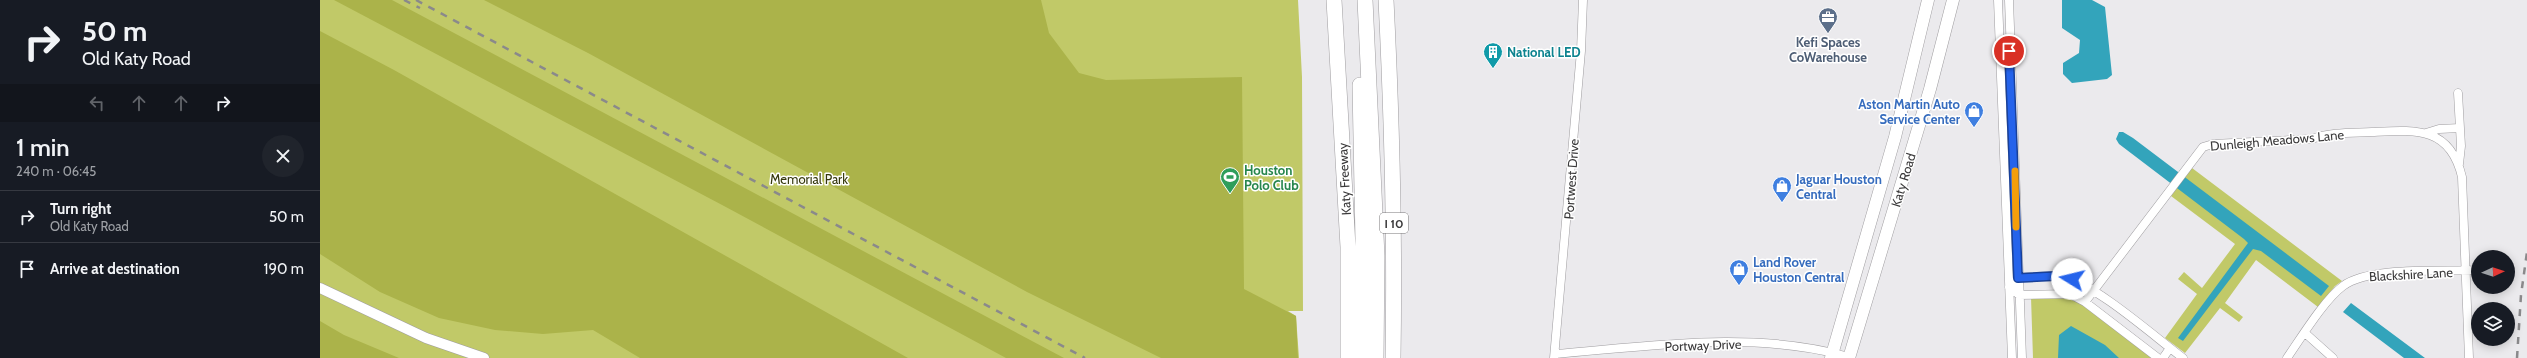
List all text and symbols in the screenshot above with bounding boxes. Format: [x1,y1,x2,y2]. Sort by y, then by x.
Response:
office icon: Kefi Spaces CoWarehouse [1817,6,1839,34]
text: 50 m [82,14,147,48]
icon: right [16,16,68,68]
place label: Kefi Spaces CoWarehouse [1789,34,1867,65]
pin [1992,34,2026,68]
icon: arrive [1998,40,2020,62]
building icon: National LED [1482,41,1504,69]
place label: National LED [1507,44,1581,60]
text: Old Katy Road [82,48,191,70]
icon: left [86,92,108,114]
icon: ahead [128,92,150,114]
icon: ahead [170,92,192,114]
icon: right [212,92,234,114]
place label: Aston Martin Auto Service Center [1858,96,1961,127]
shop icon: Aston Martin Auto Service Center [1963,100,1985,128]
street label: Dunleigh Meadows Lane [2209,126,2345,154]
text: 1 min [16,133,70,162]
button: close [262,135,304,177]
street label: Portwest Drive [1560,138,1582,220]
street label: Katy Freeway [1334,142,1354,216]
street label: Katy Road [1887,151,1919,209]
place label: Houston Polo Club [1244,162,1299,193]
text: 240 m · 06:45 [16,163,96,179]
sports icon: Houston Polo Club [1219,166,1241,194]
park label: Memorial Park [770,171,848,187]
place label: Jaguar Houston Central [1795,171,1882,202]
shop icon: Jaguar Houston Central [1771,175,1793,203]
text: Turn right [50,200,111,218]
icon: right [16,206,38,228]
text: 50 m [269,208,304,226]
road number: I 10 [1380,213,1408,233]
text: Old Katy Road [50,218,129,234]
north arrow [2471,250,2515,294]
map controls [2471,250,2515,346]
place label: Land Rover Houston Central [1753,254,1845,285]
icon: arrive [16,258,38,280]
shop icon: Land Rover Houston Central [1728,258,1750,286]
position arrow [2051,258,2093,300]
text: Arrive at destination [50,260,180,278]
text: 190 m [264,260,304,278]
street label: Blackshire Lane [2369,264,2454,284]
button: layers [2471,302,2515,346]
street label: Portway Drive [1664,336,1742,354]

